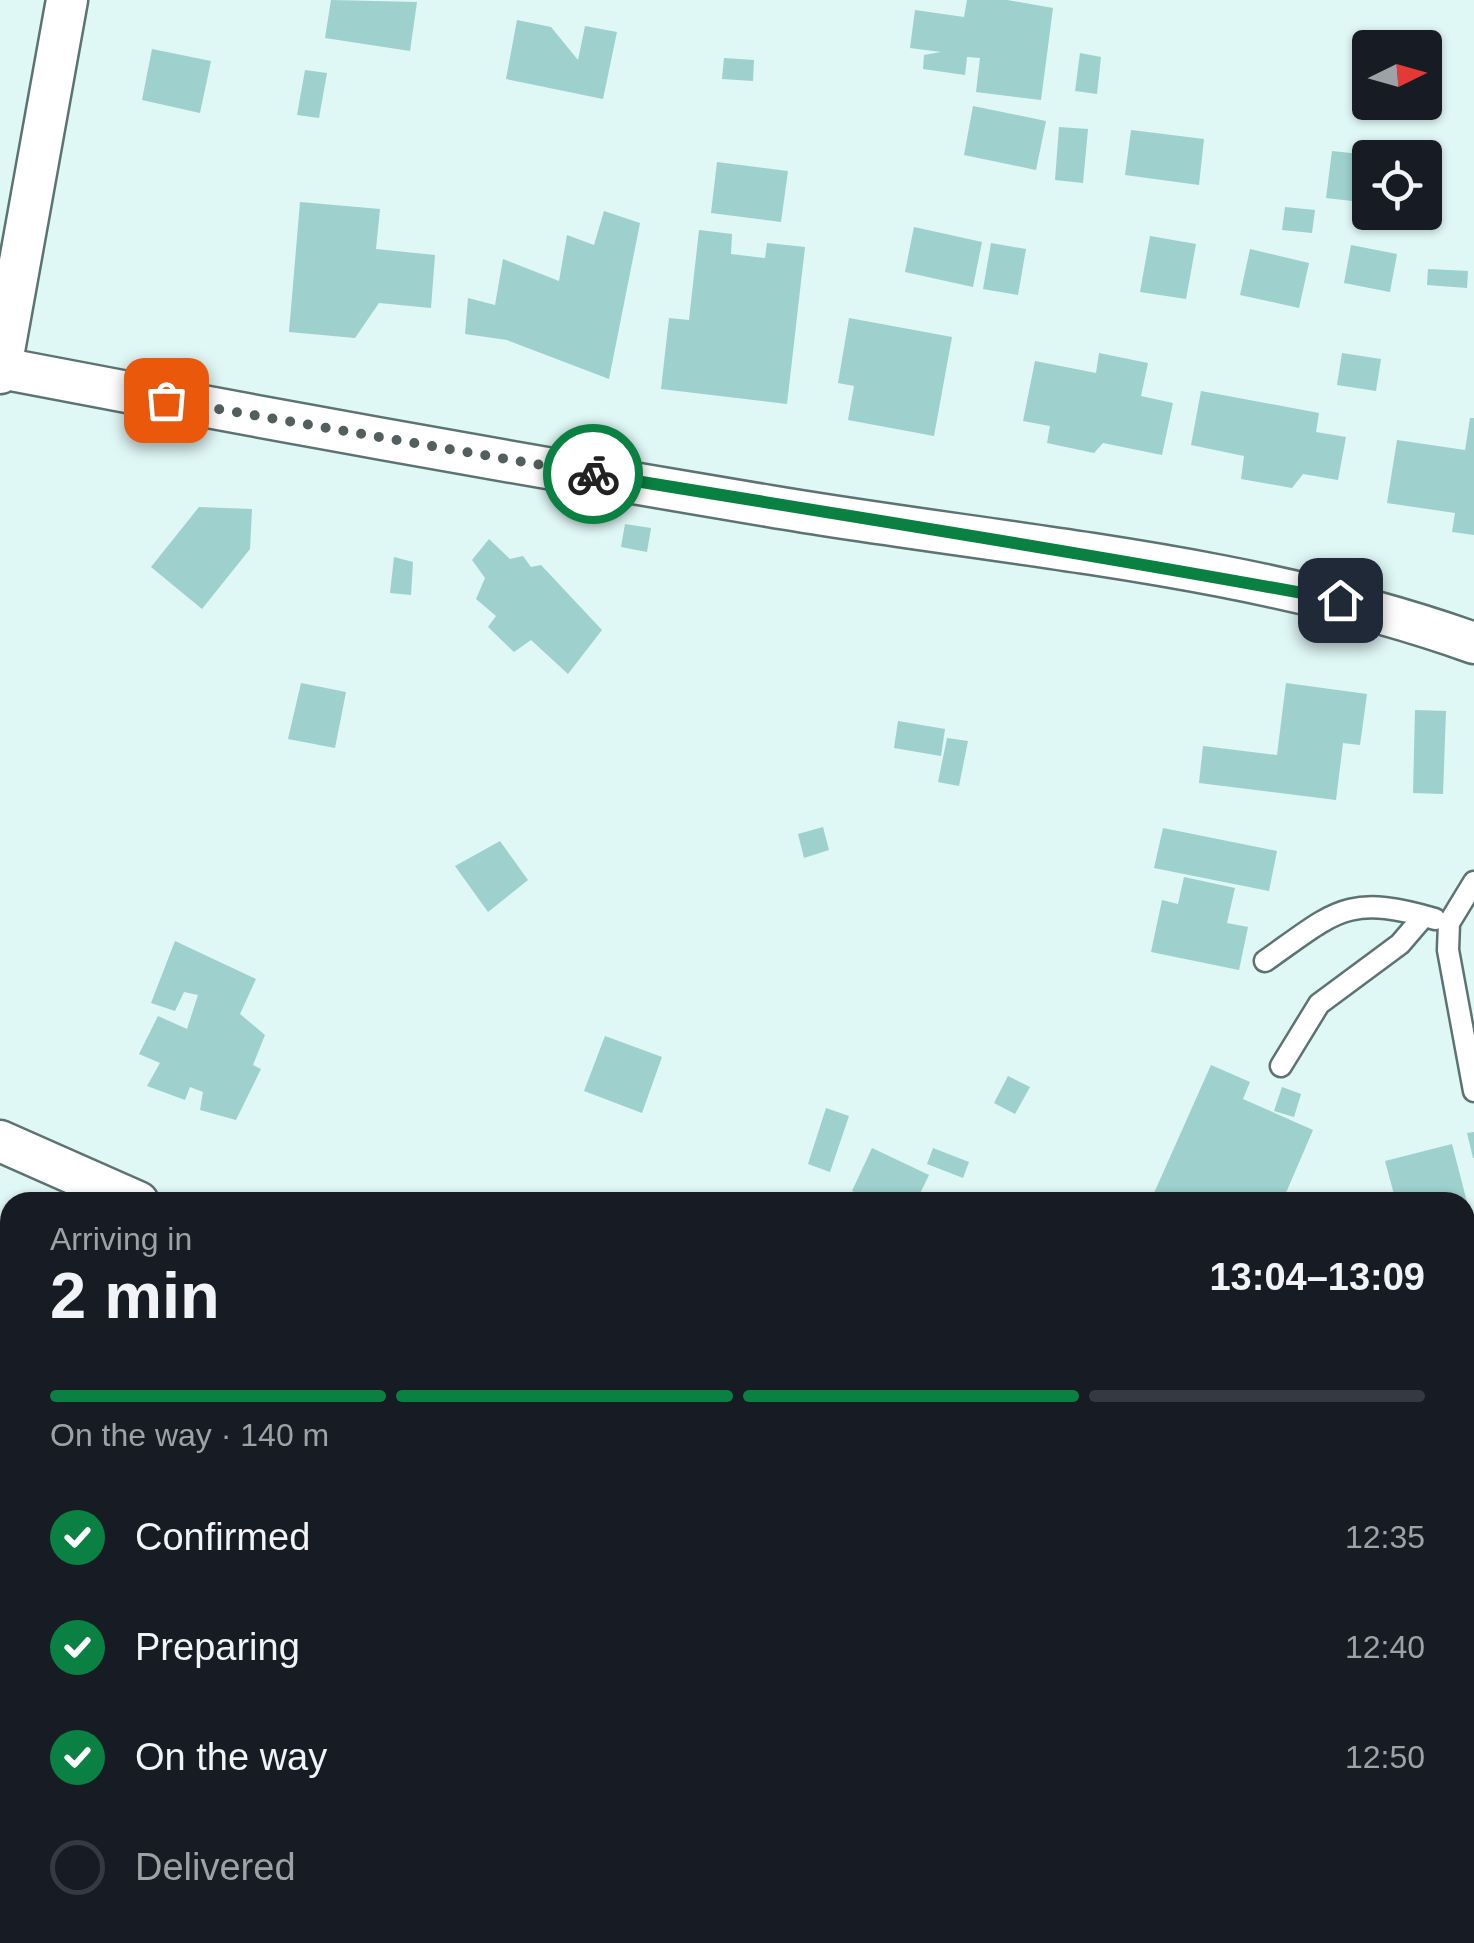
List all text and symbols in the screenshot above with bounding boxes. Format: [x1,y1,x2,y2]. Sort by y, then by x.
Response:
north arrow [1352,30,1442,120]
map controls [1352,30,1442,230]
button: locate [1352,140,1442,230]
pin [124,358,209,443]
icon: bag [139,373,194,428]
courier [543,424,643,524]
icon: bike [566,447,621,502]
pin [1298,558,1383,643]
icon: home [1313,573,1368,628]
text: Arriving in [50,1221,192,1257]
text: 13:04–13:09 [1209,1256,1425,1298]
text: 2 min [50,1259,220,1332]
text: On the way · 140 m [50,1417,329,1453]
icon: check [50,1510,105,1565]
text: Confirmed [135,1516,310,1558]
text: 12:35 [1345,1519,1425,1555]
icon: check [50,1620,105,1675]
text: Preparing [135,1626,300,1668]
text: 12:40 [1345,1629,1425,1665]
icon: check [50,1730,105,1785]
text: On the way [135,1736,327,1778]
text: 12:50 [1345,1739,1425,1775]
text: Delivered [135,1846,296,1888]

